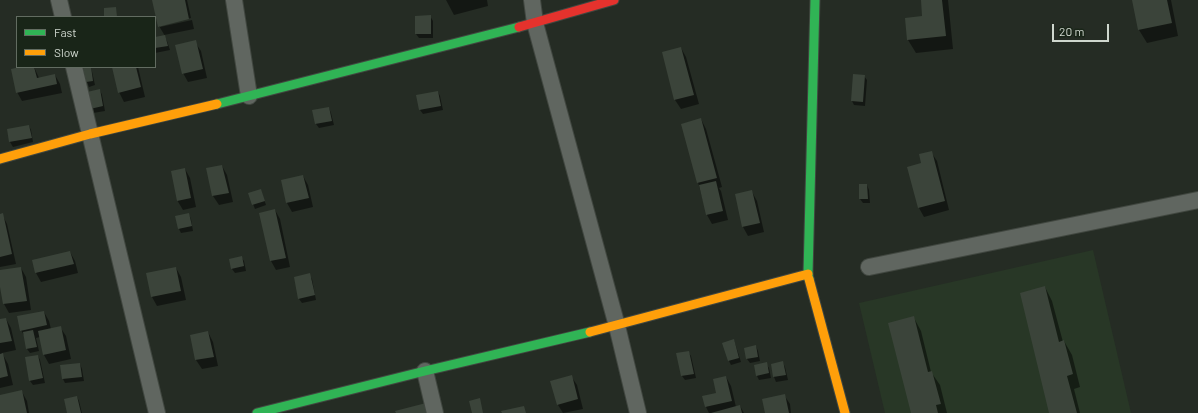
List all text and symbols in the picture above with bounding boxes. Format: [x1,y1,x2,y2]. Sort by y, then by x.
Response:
legend [16,16,156,68]
scale bar [1054,16,1111,42]
text: 20 m [1059,24,1085,38]
text: Fast [54,25,77,39]
text: Slow [54,45,79,59]

